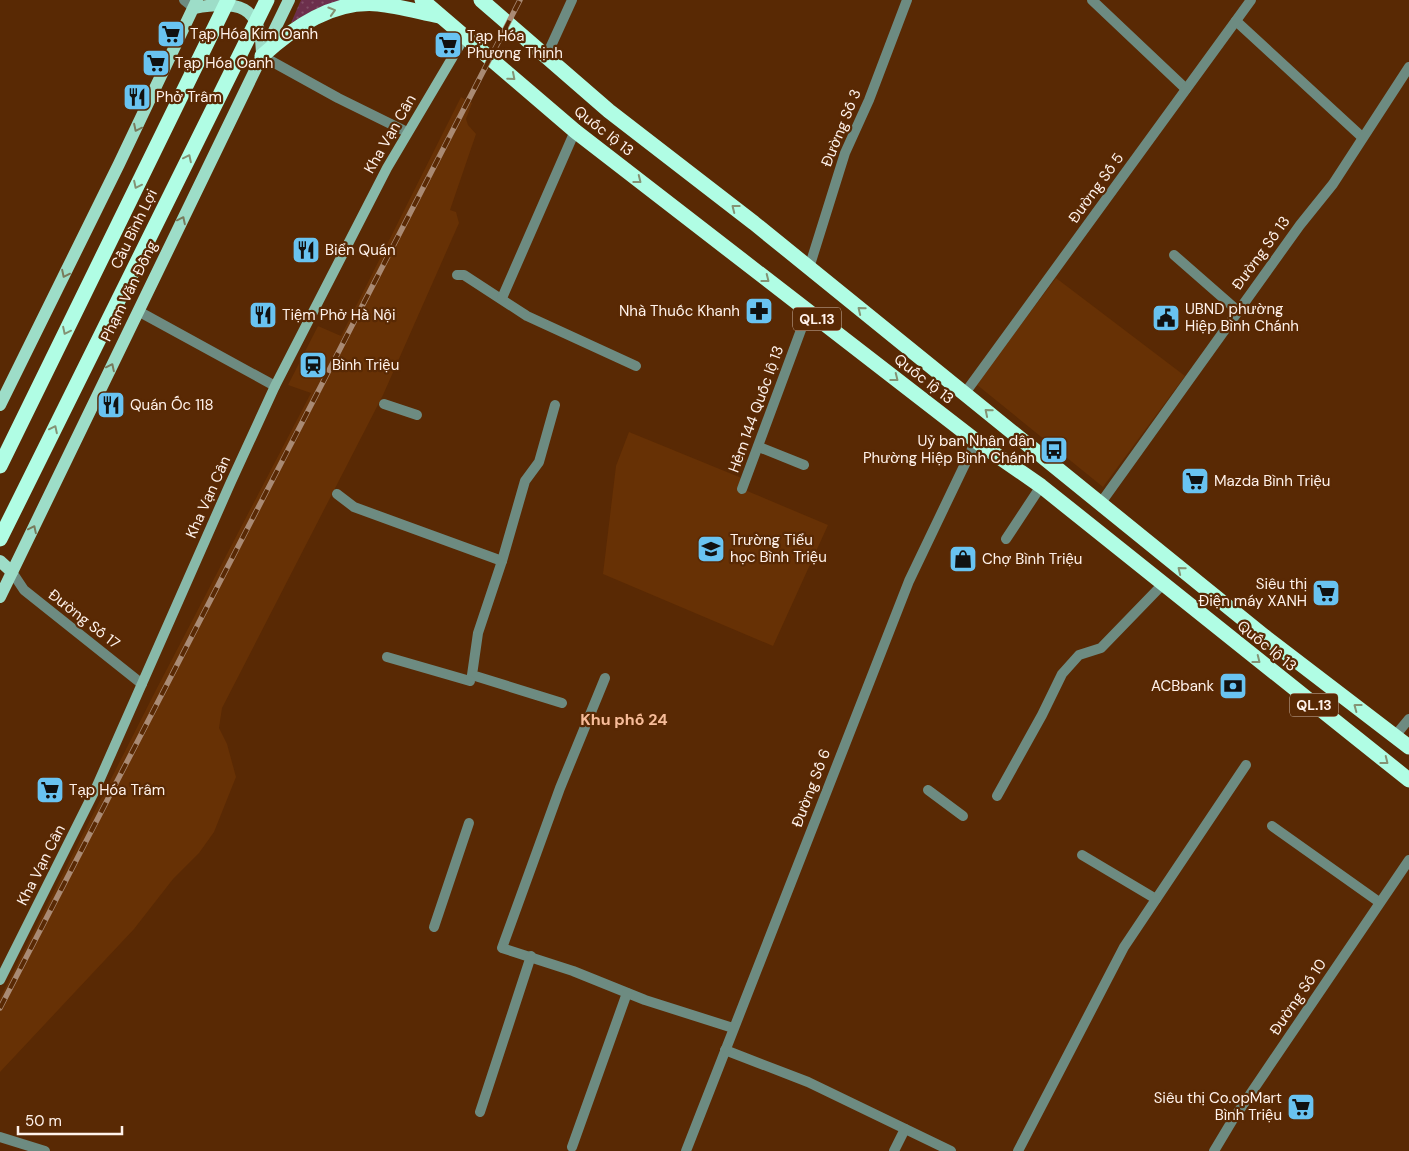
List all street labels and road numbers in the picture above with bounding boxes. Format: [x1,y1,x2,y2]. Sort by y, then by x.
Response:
street label: Đường Số 3 [816,86,866,170]
street label: Kha Vạn Cân [359,91,421,177]
street label: Quốc lộ 13 [570,101,638,161]
street label: Đường Số 5 [1064,149,1128,227]
street label: Cầu Bình Lợi [106,186,162,272]
street label: Đường Số 13 [1227,212,1295,294]
street label: Phạm Văn Đồng [96,237,162,345]
road number: QL.13 [793,308,841,330]
street label: Hẻm 144 Quốc lộ 13 [724,343,788,475]
street label: Quốc lộ 13 [890,349,958,409]
street label: Kha Vạn Cân [181,453,235,541]
street label: Đường Số 17 [44,585,124,653]
street label: Quốc lộ 13 [1233,616,1301,676]
road number: QL.13 [1290,694,1338,716]
street label: Đường Số 6 [787,746,835,830]
street label: Kha Vạn Cân [12,821,70,909]
street label: Đường Số 10 [1265,955,1331,1039]

